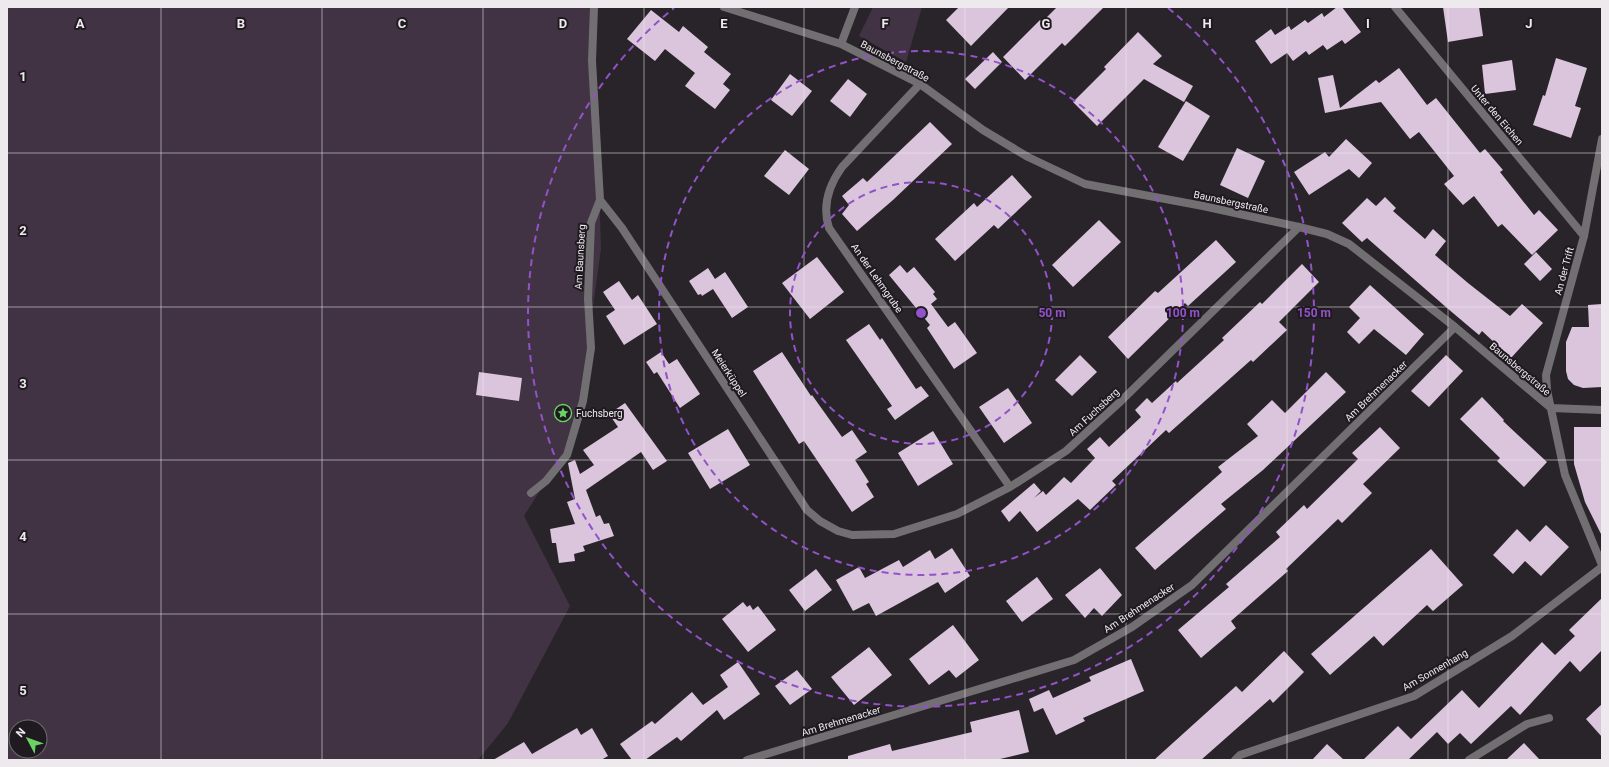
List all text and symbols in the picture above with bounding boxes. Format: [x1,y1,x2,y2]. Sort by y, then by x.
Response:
text: A [76,16,85,31]
text: B [237,16,245,31]
text: C [398,16,407,31]
text: D [559,16,567,31]
text: E [720,16,728,31]
text: F [881,16,889,31]
text: G [1042,16,1051,31]
text: H [1202,16,1212,31]
text: I [1366,16,1370,31]
text: J [1525,16,1533,31]
street label: Baunsbergstraße [859,38,931,84]
text: 1 [19,69,27,84]
street label: Unter den Eichen [1469,83,1525,147]
street label: Baunsbergstraße [1193,189,1269,215]
text: 2 [19,223,27,238]
street label: Am Baunsberg [573,224,587,290]
street label: An der Lehmgrube [849,241,905,315]
street label: An der Trift [1552,246,1576,296]
centre of rings [914,306,928,320]
text: 50 m [1038,306,1066,320]
text: 100 m [1166,306,1200,320]
text: 150 m [1297,306,1331,320]
street label: Baunsbergstraße [1487,340,1553,398]
street label: Meierküppel [709,347,749,399]
street label: Am Brehmenacker [1343,358,1410,423]
text: 3 [19,376,27,391]
street label: Am Fuchsberg [1067,386,1121,438]
place icon: Fuchsberg [553,403,573,423]
place label: Fuchsberg [576,408,623,419]
text: 4 [19,529,27,544]
street label: Am Brehmenacker [1102,581,1177,635]
street label: Am Sonnenhang [1400,647,1470,693]
text: 5 [19,683,27,698]
street label: Am Brehmenacker [800,704,882,738]
north arrow [8,719,48,759]
text: N [13,725,28,740]

